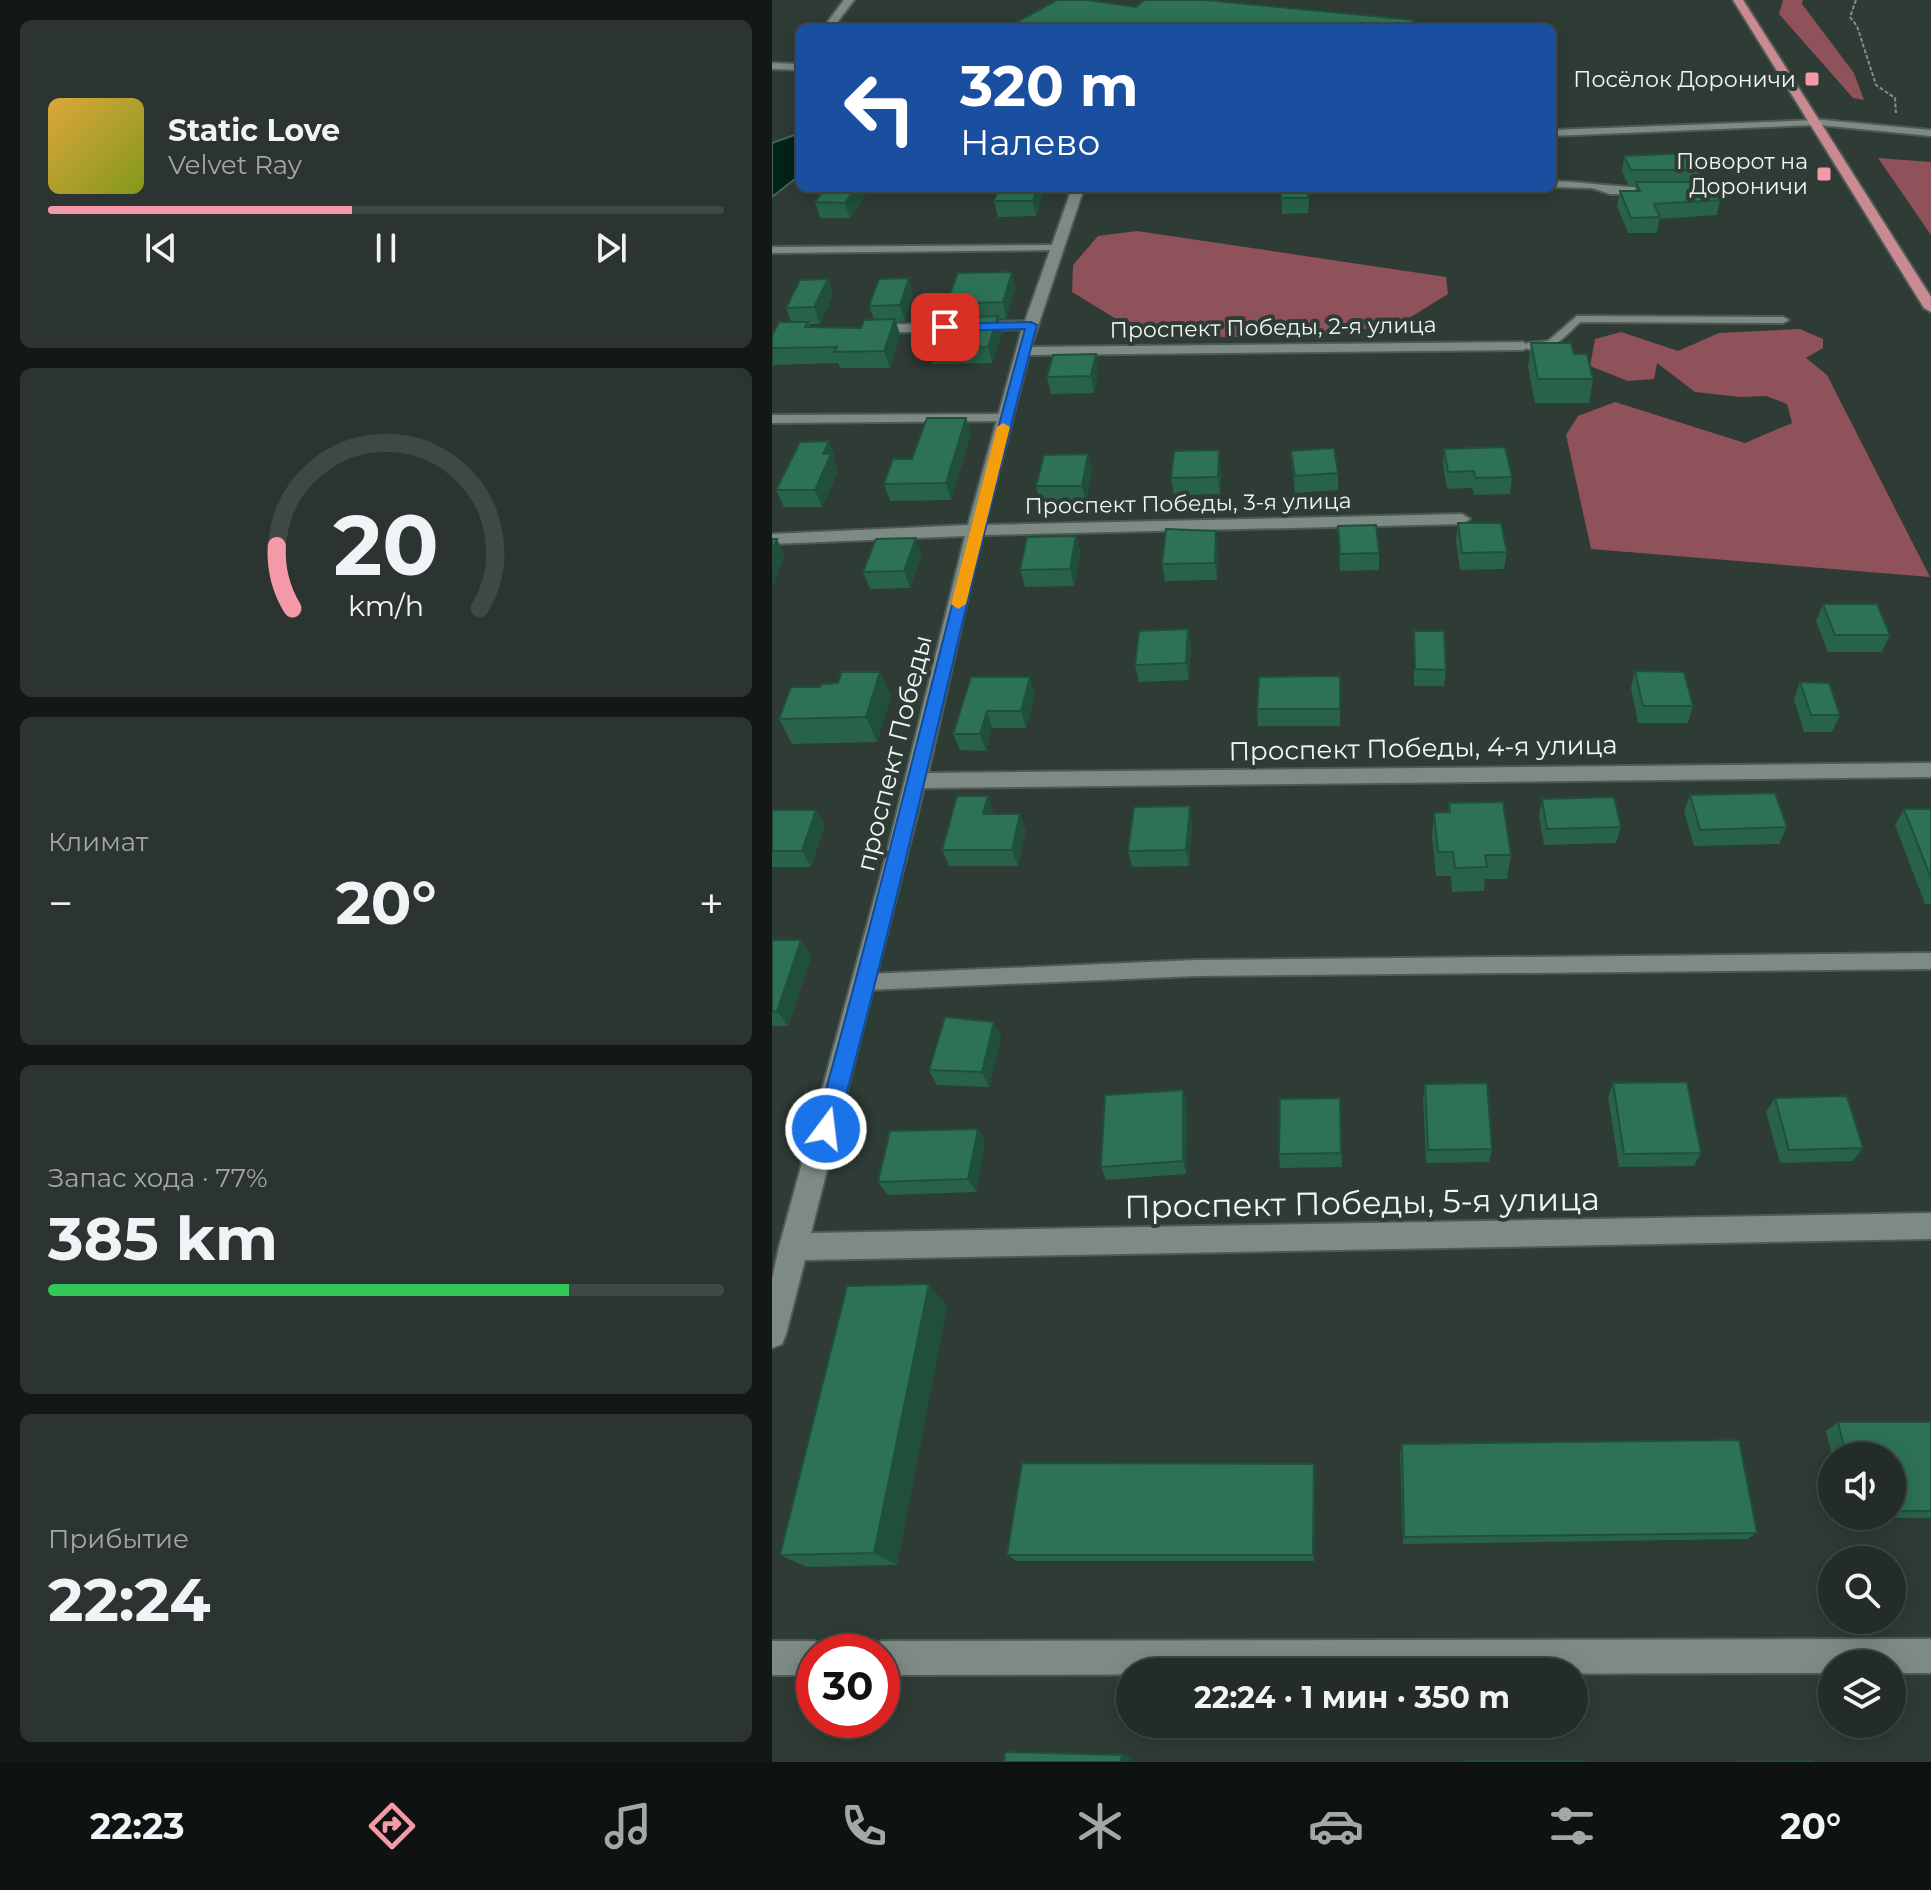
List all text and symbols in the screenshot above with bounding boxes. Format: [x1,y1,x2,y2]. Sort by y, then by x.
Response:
text: 320 m [960,52,1139,120]
icon: left [828,56,932,160]
place label: Посёлок Дороничи [1573,66,1796,93]
marker: Посёлок Дороничи [1803,70,1821,88]
text: Static Love [168,112,340,149]
text: Налево [960,120,1100,164]
place label: Поворот на Дороничи [1676,148,1808,200]
text: Velvet Ray [168,149,302,181]
marker: Поворот на Дороничи [1815,165,1833,183]
icon: previous [139,226,183,270]
icon: pause [364,226,408,270]
icon: next [589,226,633,270]
pin [911,293,979,361]
icon: arrive [923,305,967,349]
street label: Проспект Победы, 2-я улица [1109,311,1437,344]
street label: Проспект Победы, 3-я улица [1024,487,1352,520]
text: 20 [333,493,439,595]
text: km/h [348,588,424,623]
street label: проспект Победы [849,632,939,874]
street label: Проспект Победы, 4-я улица [1228,729,1618,767]
text: Климат [48,826,148,858]
text: 20° [335,866,437,939]
text: − [48,876,73,930]
text: + [699,876,724,930]
position arrow [784,1087,868,1171]
text: Запас хода · 77% [48,1162,268,1194]
street label: Проспект Победы, 5-я улица [1124,1179,1600,1226]
text: 385 km [48,1202,278,1275]
map controls [1818,1442,1906,1738]
button: sound [1818,1442,1906,1530]
text: Прибытие [48,1523,189,1555]
button: search [1818,1546,1906,1634]
text: 22:24 [48,1563,211,1636]
speed limit sign: 30 [796,1634,900,1738]
button: layers [1818,1650,1906,1738]
text: 22:24 · 1 мин · 350 m [1194,1679,1510,1716]
icon: directions [364,1798,420,1854]
icon: music [600,1798,656,1854]
icon: phone [836,1798,892,1854]
icon: climate [1072,1798,1128,1854]
icon: car [1308,1798,1364,1854]
icon: filters [1544,1798,1600,1854]
text: 22:23 [90,1804,184,1848]
text: 20° [1780,1804,1841,1848]

